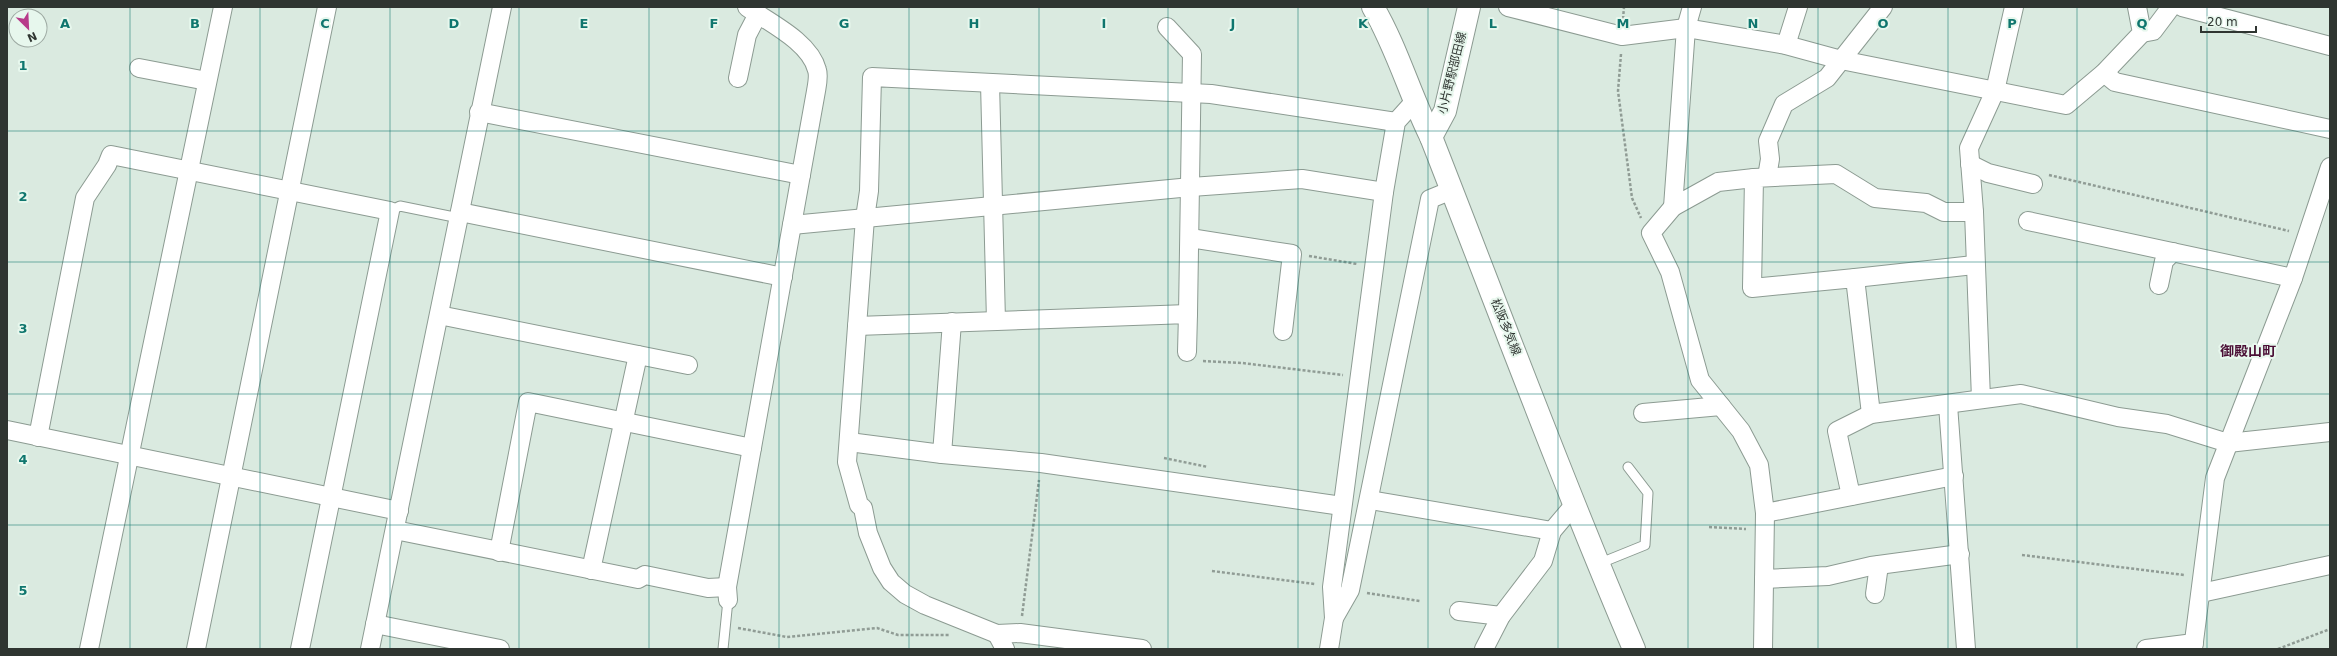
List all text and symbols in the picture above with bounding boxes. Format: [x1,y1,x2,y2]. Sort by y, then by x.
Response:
north arrow [8,8,48,48]
scale bar [2201,8,2256,34]
text: 20 m [2207,15,2238,29]
text: A [60,16,70,31]
text: B [190,16,200,31]
text: C [320,16,330,31]
text: D [449,16,460,31]
text: E [580,16,588,31]
text: F [710,16,718,31]
text: G [839,16,849,31]
text: H [969,16,979,31]
text: I [1102,16,1106,31]
text: J [1230,16,1235,31]
text: K [1358,16,1369,31]
text: L [1489,16,1497,31]
text: M [1617,16,1629,31]
text: N [1748,16,1758,31]
text: O [1877,16,1889,31]
text: P [2007,16,2017,31]
text: Q [2136,16,2148,31]
text: N [25,29,39,44]
street label: 小片野駅部田線 [1435,31,1469,115]
text: 1 [18,58,28,73]
text: 2 [18,189,28,204]
street label: 松阪多気線 [1488,297,1524,357]
text: 3 [18,321,28,336]
district label: 御殿山町 [2220,343,2276,359]
text: 4 [18,452,28,467]
text: 5 [18,583,28,598]

